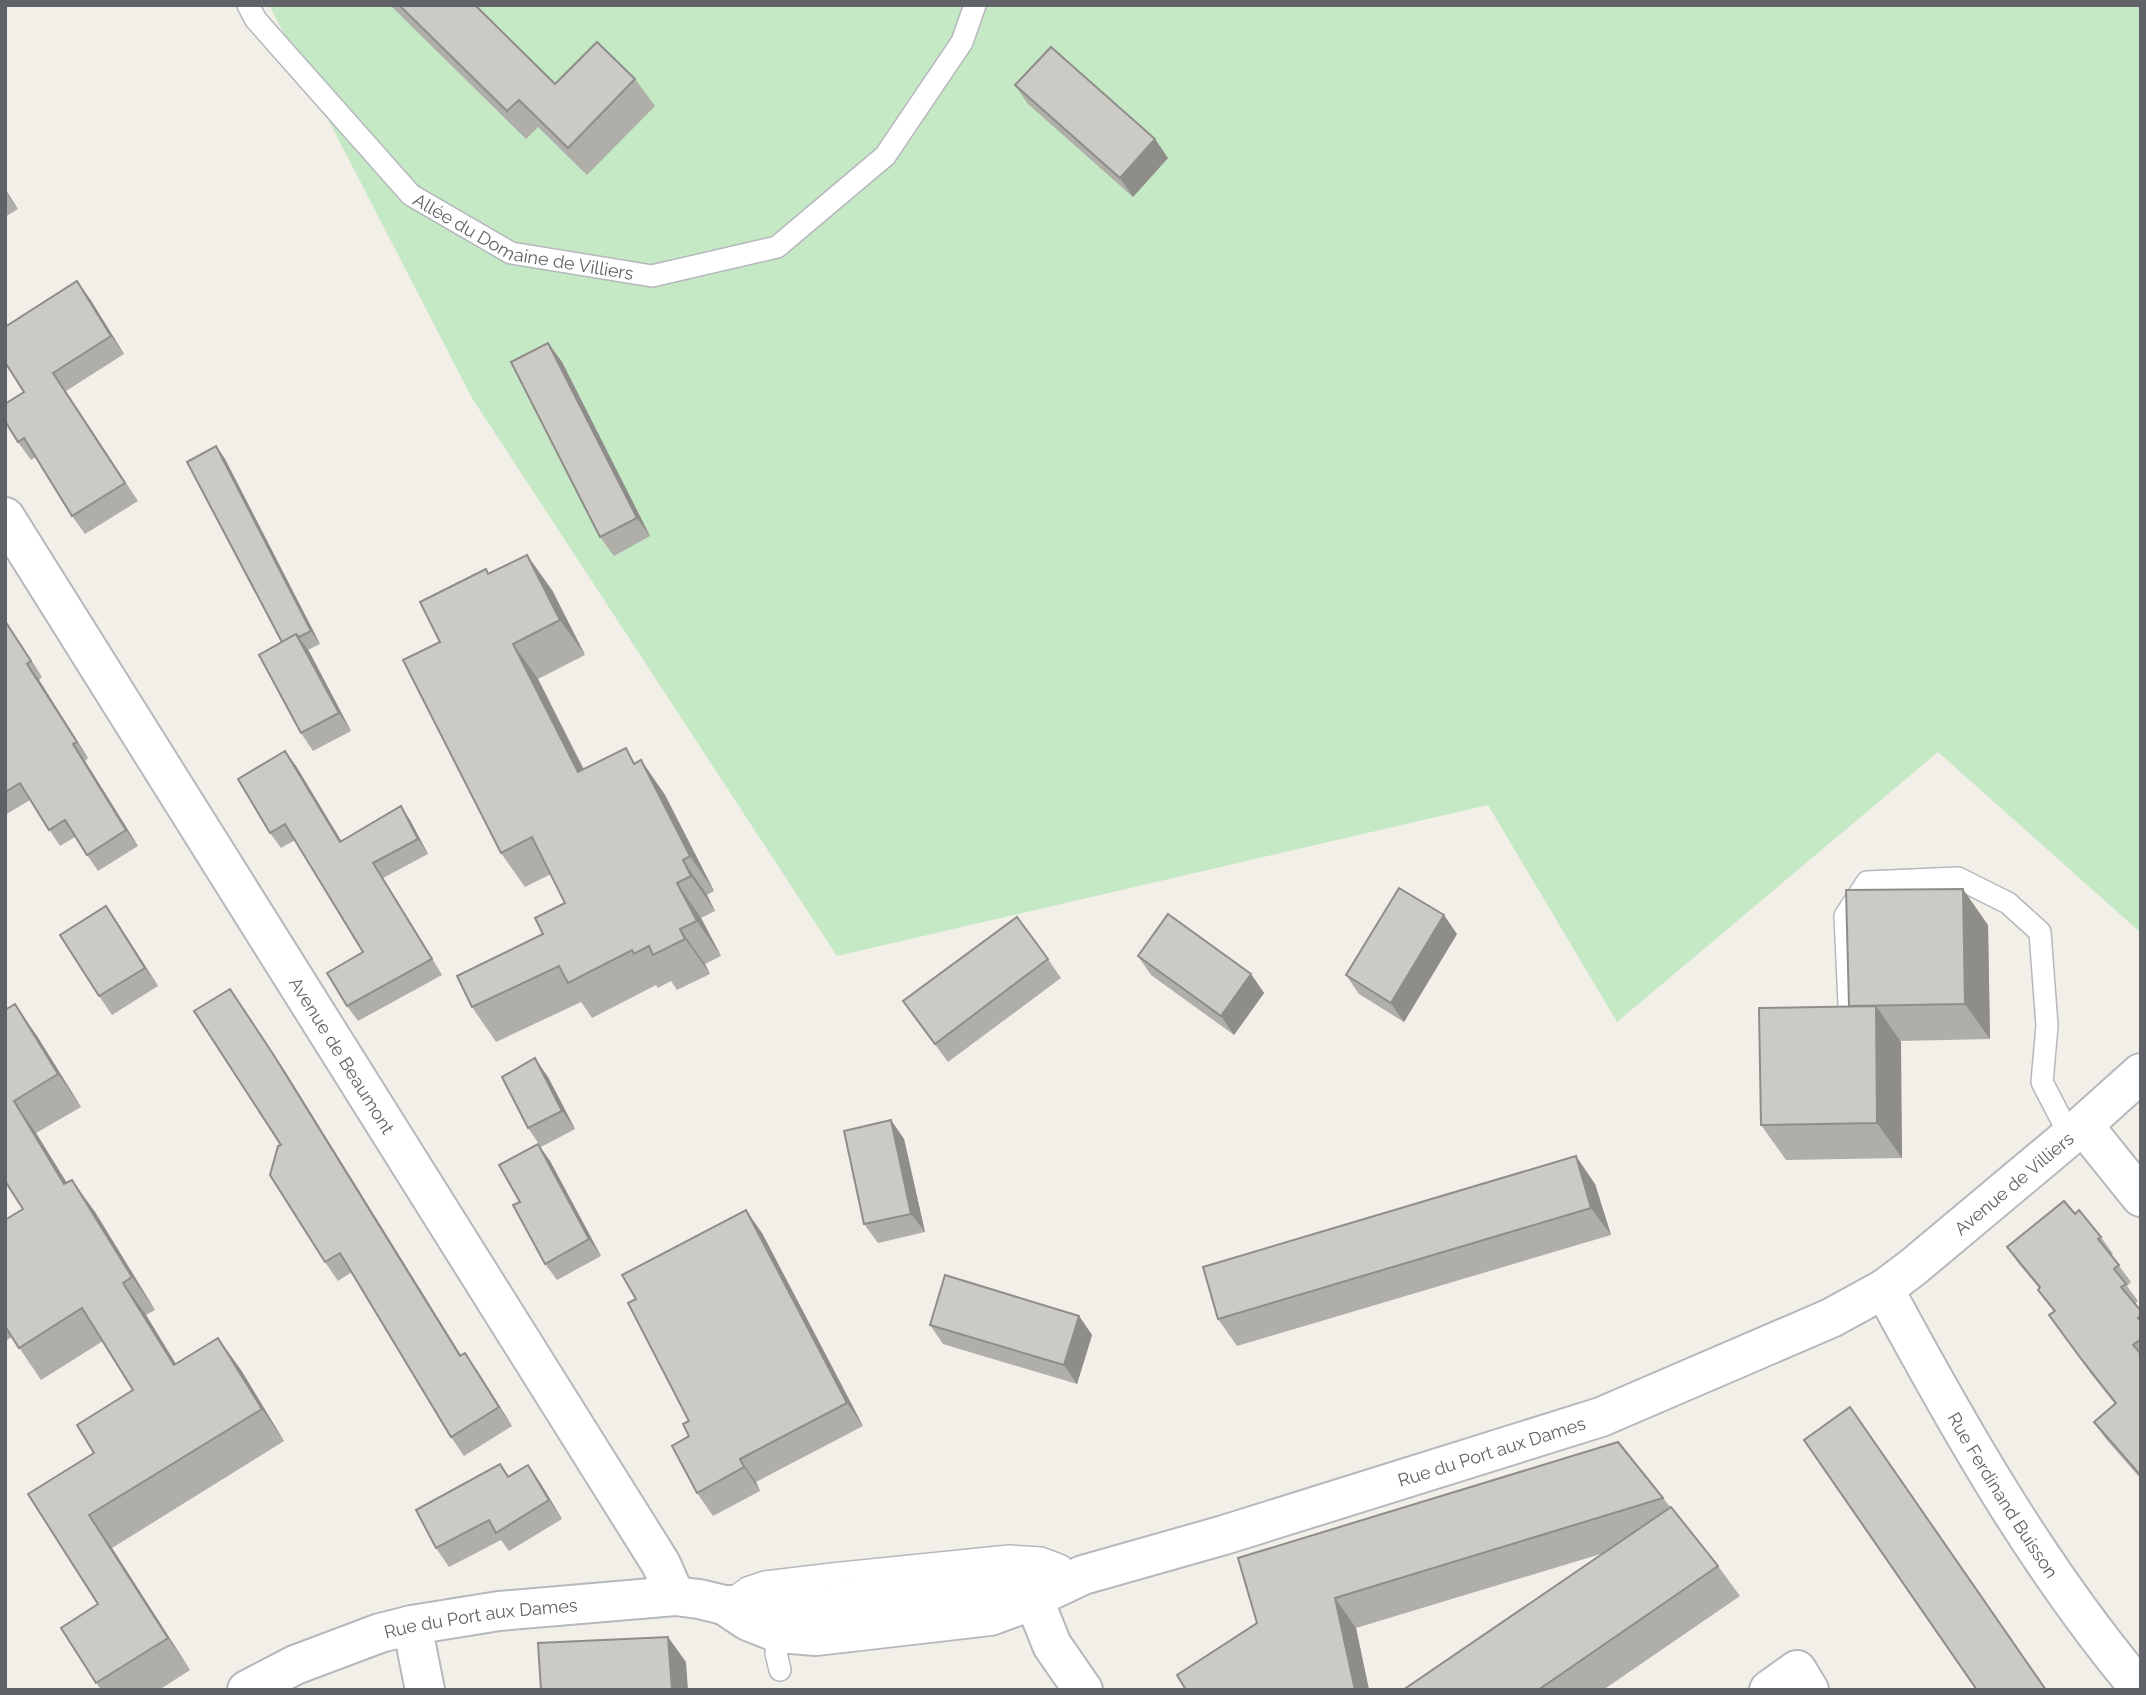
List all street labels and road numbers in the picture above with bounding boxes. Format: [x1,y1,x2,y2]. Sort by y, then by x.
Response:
street label: Allée du Domaine de Villiers [410,188,636,283]
street label: Avenue de Beaumont [285,973,399,1137]
street label: Avenue de Villiers [1950,1127,2078,1239]
street label: Rue Ferdinand Buisson [1944,1408,2063,1582]
street label: Rue du Port aux Dames [1395,1412,1588,1490]
street label: Rue du Port aux Dames [382,1594,579,1642]

